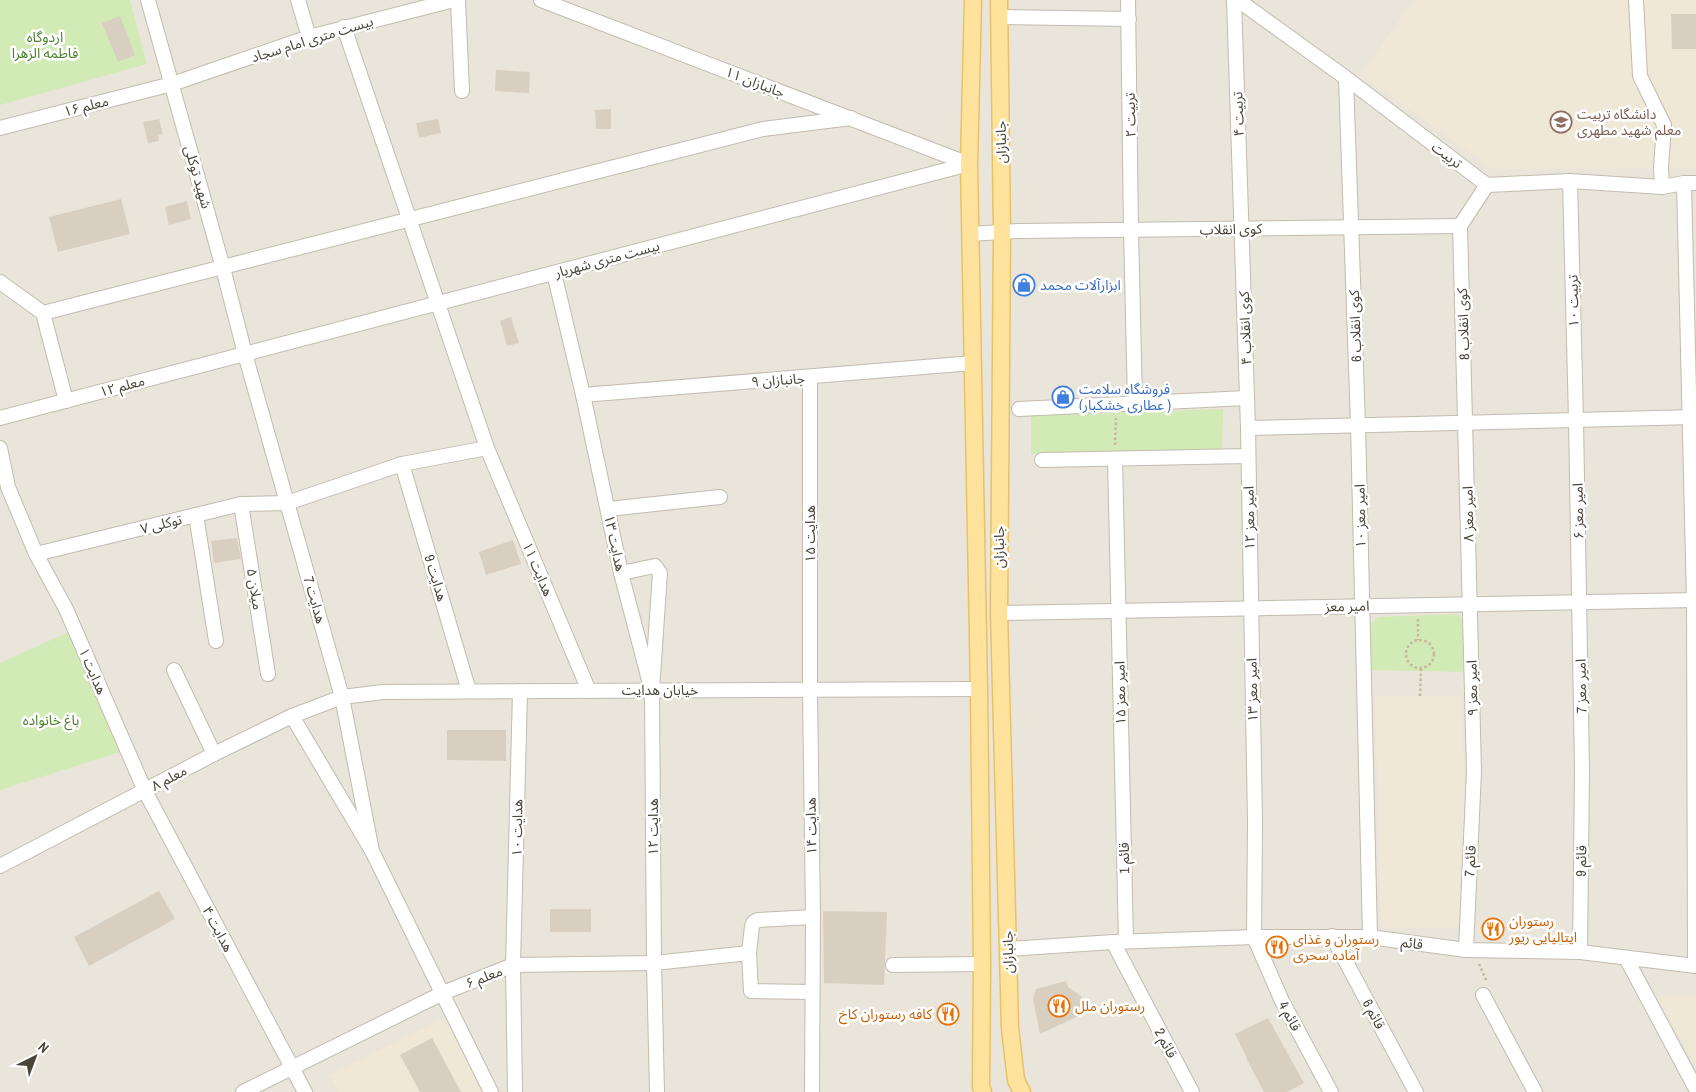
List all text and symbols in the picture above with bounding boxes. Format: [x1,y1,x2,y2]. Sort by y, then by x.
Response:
street label: بیست متری امام سجاد [249,12,376,68]
park label: اردوگاه فاطمه الزهرا [12,28,78,62]
street label: جانبازان ۱۱ [723,63,787,101]
street label: تربیت ۴ [1228,91,1248,137]
street label: معلم ۱۶ [62,92,111,122]
street label: تربیت ۲ [1121,92,1139,138]
place label: دانشگاه تربیت معلم شهید مطهری [1577,105,1681,141]
school or university icon: دانشگاه تربیت معلم شهید مطهری [1549,110,1573,134]
street label: جانبازان [992,121,1010,163]
street label: تربیت [1428,138,1466,172]
street label: شهید توکلی [180,143,216,211]
street label: کوی انقلاب [1200,219,1263,239]
street label: بیست متری شهریار [552,236,662,282]
shop icon: ابزارآلات محمد [1012,273,1036,297]
street label: تربیت ۱۰ [1564,274,1582,328]
place label: ابزارآلات محمد [1040,276,1121,294]
street label: کوی انقلاب 8 [1453,287,1473,360]
street label: کوی انقلاب 6 [1345,289,1365,362]
street label: کوی انقلاب ۴ [1235,291,1255,365]
street label: جانبازان ۹ [750,369,806,391]
street label: معلم ۱۲ [97,371,147,403]
place label: فروشگاه سلامت (عطاری خشکبار ) [1079,380,1171,414]
shop icon: فروشگاه سلامت (عطاری خشکبار ) [1051,385,1075,409]
street label: امیر معز ۶ [1569,483,1587,539]
street label: امیر معز ۱۰ [1350,484,1370,548]
street label: امیر معز ۱۲ [1239,486,1259,550]
street label: امیر معز ۸ [1459,486,1477,542]
street label: هدایت ۱۵ [801,505,819,563]
street label: توکلی ۷ [138,510,184,538]
street label: هدایت ۱۳ [600,513,630,573]
street label: جانبازان [990,526,1008,568]
street label: هدایت ۱۱ [518,539,558,599]
street label: هدایت 9 [420,552,452,604]
street label: میلان ۵ [243,567,267,611]
street label: هدایت 7 [300,575,330,625]
street label: امیر معز [1323,597,1370,615]
street label: هدایت ۱ [75,645,111,697]
street label: امیر معز ۱۳ [1242,658,1262,722]
street label: امیر معز 7 [1572,659,1590,713]
street label: امیر معز ۹ [1463,660,1481,716]
street label: امیر معز ۱۵ [1110,661,1130,725]
street label: خیابان هدایت [622,681,698,699]
park label: باغ خانواده [23,711,79,731]
street label: معلم ۸ [148,761,191,797]
street label: هدایت ۱۴ [801,797,821,855]
street label: هدایت ۱۲ [644,798,662,856]
street label: هدایت ۱۰ [507,799,527,857]
street label: قائم 1 [1115,842,1135,874]
street label: قائم 7 [1460,845,1482,877]
street label: قائم 9 [1572,845,1592,877]
street label: هدایت ۴ [198,903,238,955]
place label: رستوران ایتالیایی ریور [1508,912,1577,946]
restaurant icon: رستوران ایتالیایی ریور [1481,917,1505,941]
place label: رستوران و غذای آماده سحری [1293,930,1379,964]
street label: جانبازان [999,931,1017,973]
street label: قائم [1400,933,1424,955]
restaurant icon: رستوران و غذای آماده سحری [1265,935,1289,959]
street label: معلم ۶ [463,962,506,994]
restaurant icon: رستوران ملل [1047,994,1071,1018]
street label: قائم 6 [1357,996,1389,1033]
place label: رستوران ملل [1075,997,1145,1015]
street label: قائم 4 [1273,998,1305,1035]
restaurant icon: کافه رستوران کاخ [936,1002,960,1026]
place label: کافه رستوران کاخ [839,1005,932,1025]
street label: قائم 2 [1149,1025,1181,1062]
north arrow [10,1032,60,1082]
text: N [35,1038,53,1057]

